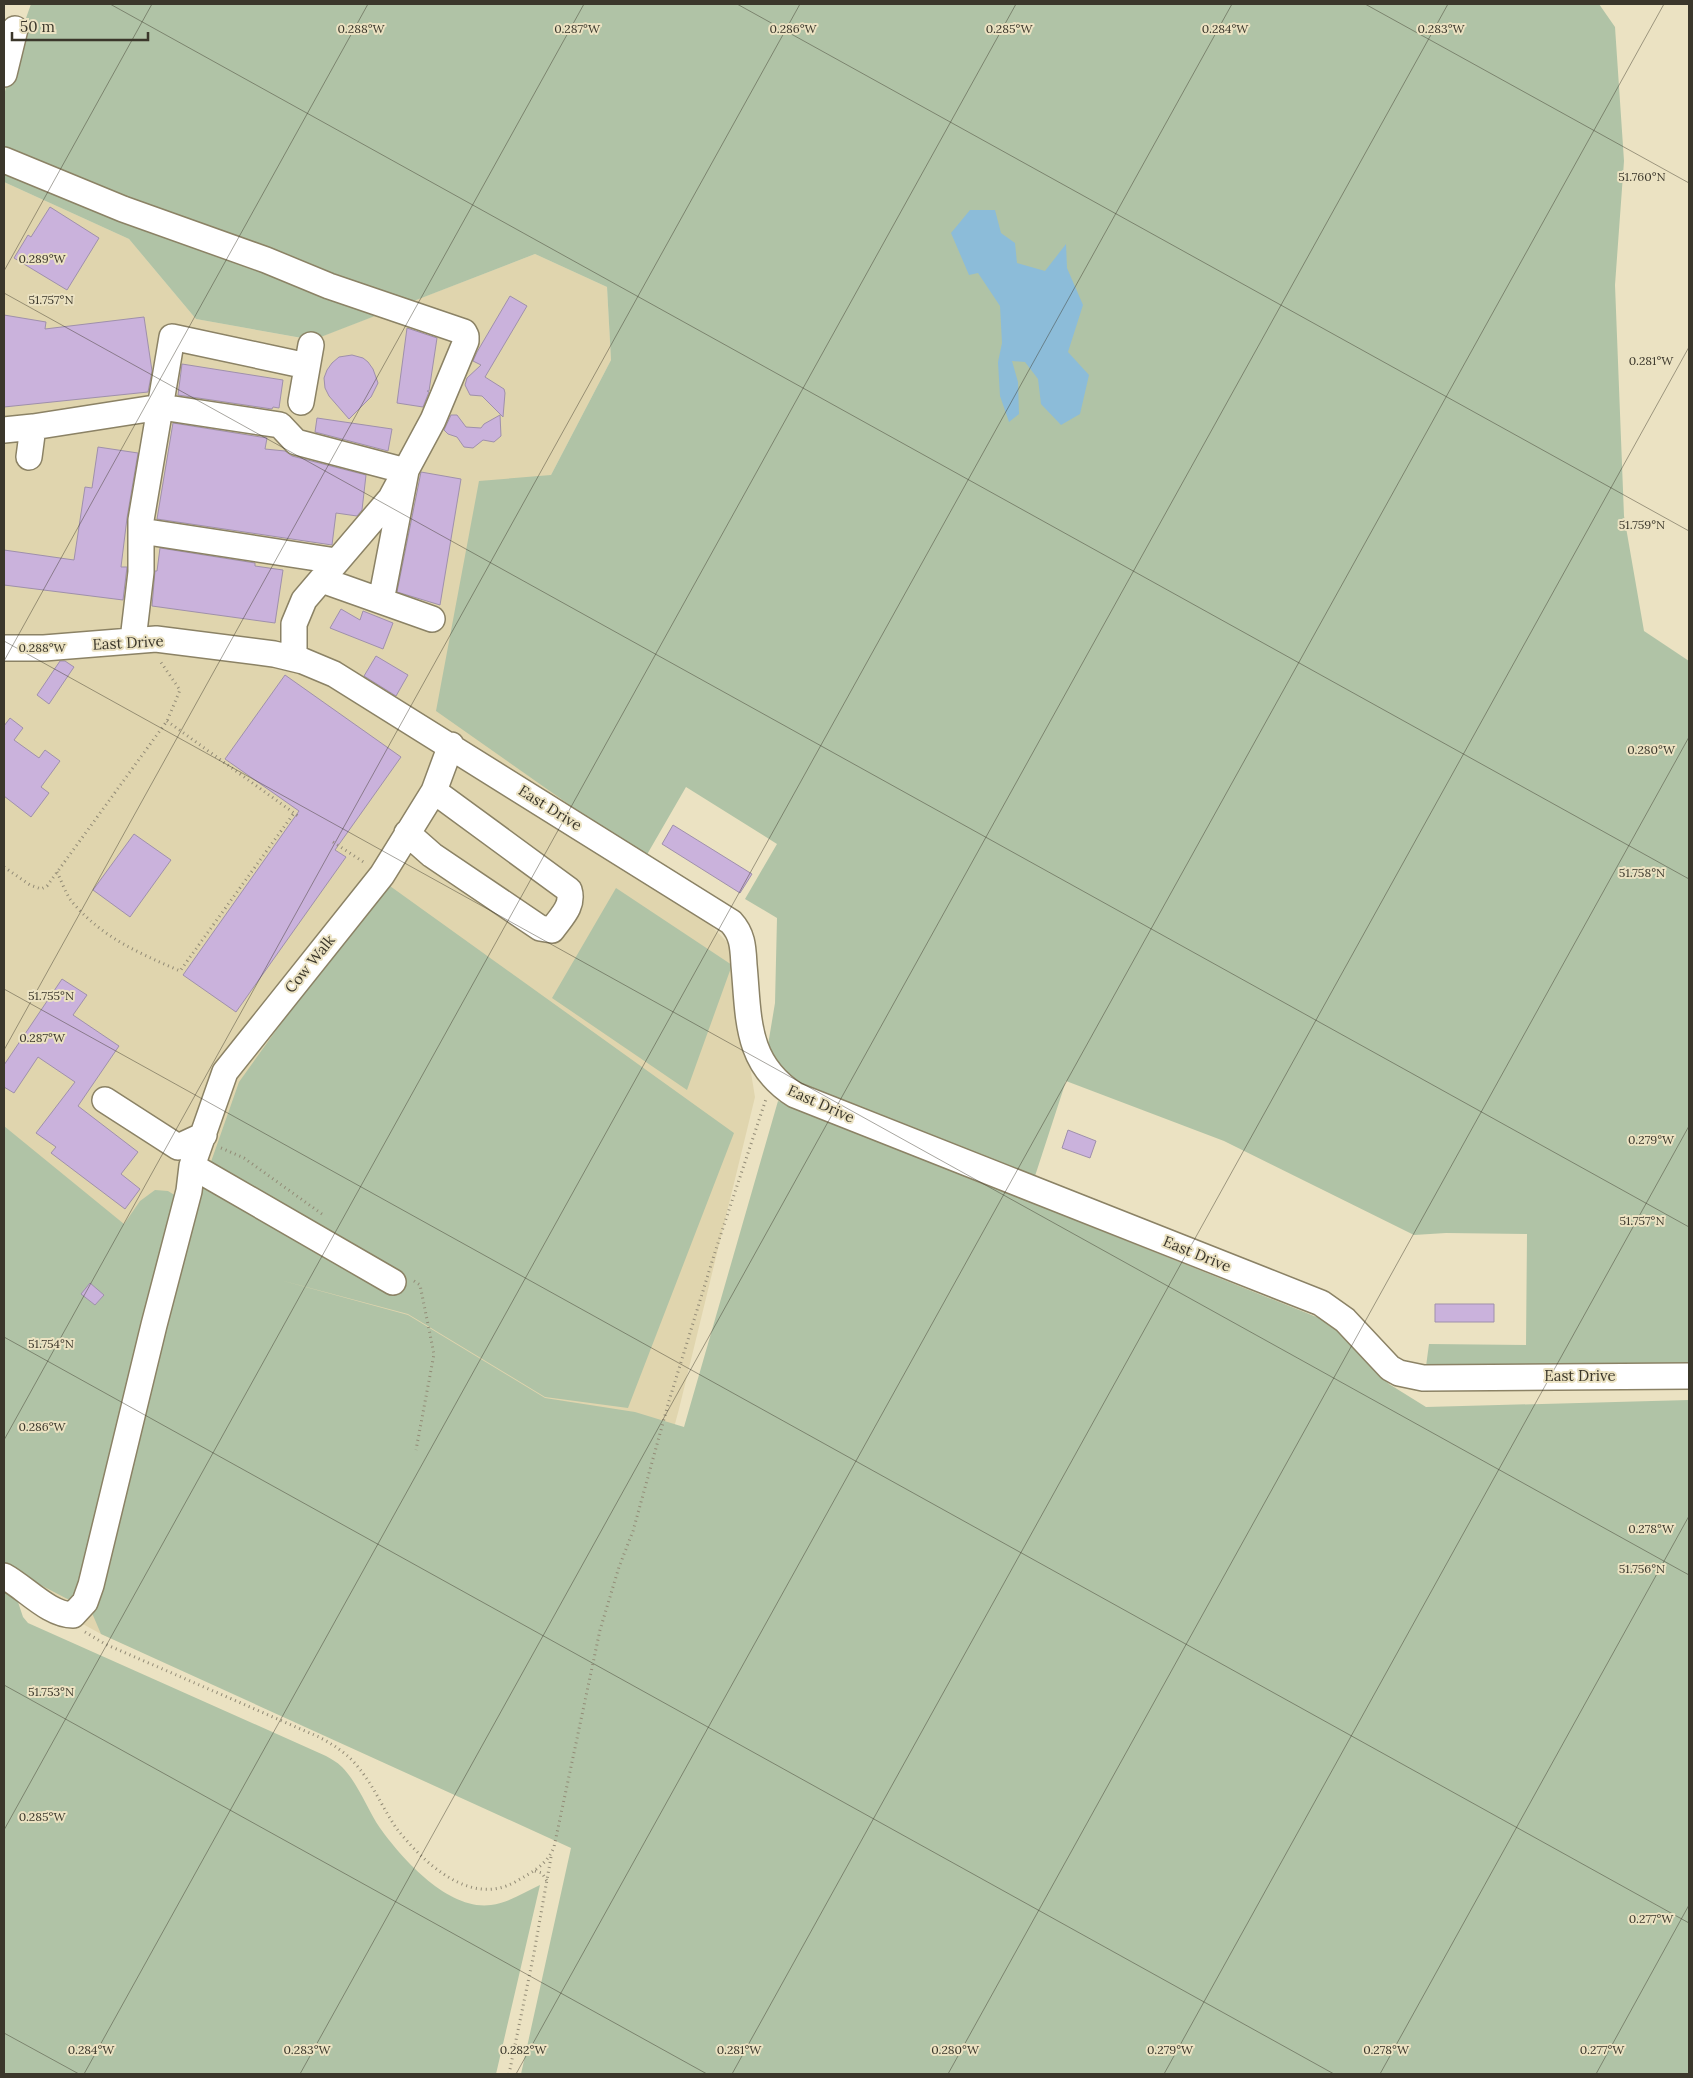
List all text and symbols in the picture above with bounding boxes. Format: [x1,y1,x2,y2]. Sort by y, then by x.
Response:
scale bar [12,10,149,42]
text: 50 m [20,17,55,36]
text: 0.288°W [338,21,386,36]
text: 0.287°W [554,21,601,36]
text: 0.286°W [769,21,818,36]
text: 0.285°W [986,21,1033,36]
text: 0.284°W [1202,21,1249,36]
text: 0.283°W [1418,21,1465,36]
text: 51.760°N [1618,169,1666,184]
text: 0.289°W [18,251,67,266]
text: 51.757°N [28,292,74,307]
text: 0.281°W [1629,353,1674,368]
text: 51.759°N [1619,517,1665,532]
street label: East Drive [92,631,164,654]
text: 0.288°W [19,640,67,655]
text: 0.280°W [1627,742,1676,757]
street label: East Drive [515,781,586,835]
text: 51.758°N [1619,865,1665,880]
street label: Cow Walk [280,931,339,997]
text: 51.755°N [28,988,74,1003]
text: 0.287°W [19,1030,66,1045]
street label: East Drive [785,1080,858,1127]
text: 0.279°W [1628,1132,1675,1147]
text: 51.757°N [1619,1213,1665,1228]
street label: East Drive [1161,1231,1234,1276]
text: 51.754°N [28,1336,74,1351]
street label: East Drive [1544,1366,1616,1385]
text: 0.286°W [18,1419,67,1434]
text: 0.278°W [1628,1521,1675,1536]
text: 51.756°N [1619,1561,1665,1576]
text: 51.753°N [28,1684,74,1699]
text: 0.285°W [19,1809,66,1824]
text: 0.277°W [1629,1911,1674,1926]
text: 0.284°W [68,2042,115,2057]
text: 0.283°W [284,2042,331,2057]
text: 0.282°W [500,2042,547,2057]
text: 0.281°W [717,2042,762,2057]
text: 0.280°W [931,2042,980,2057]
text: 0.279°W [1147,2042,1194,2057]
text: 0.278°W [1363,2042,1410,2057]
text: 0.277°W [1580,2042,1625,2057]

